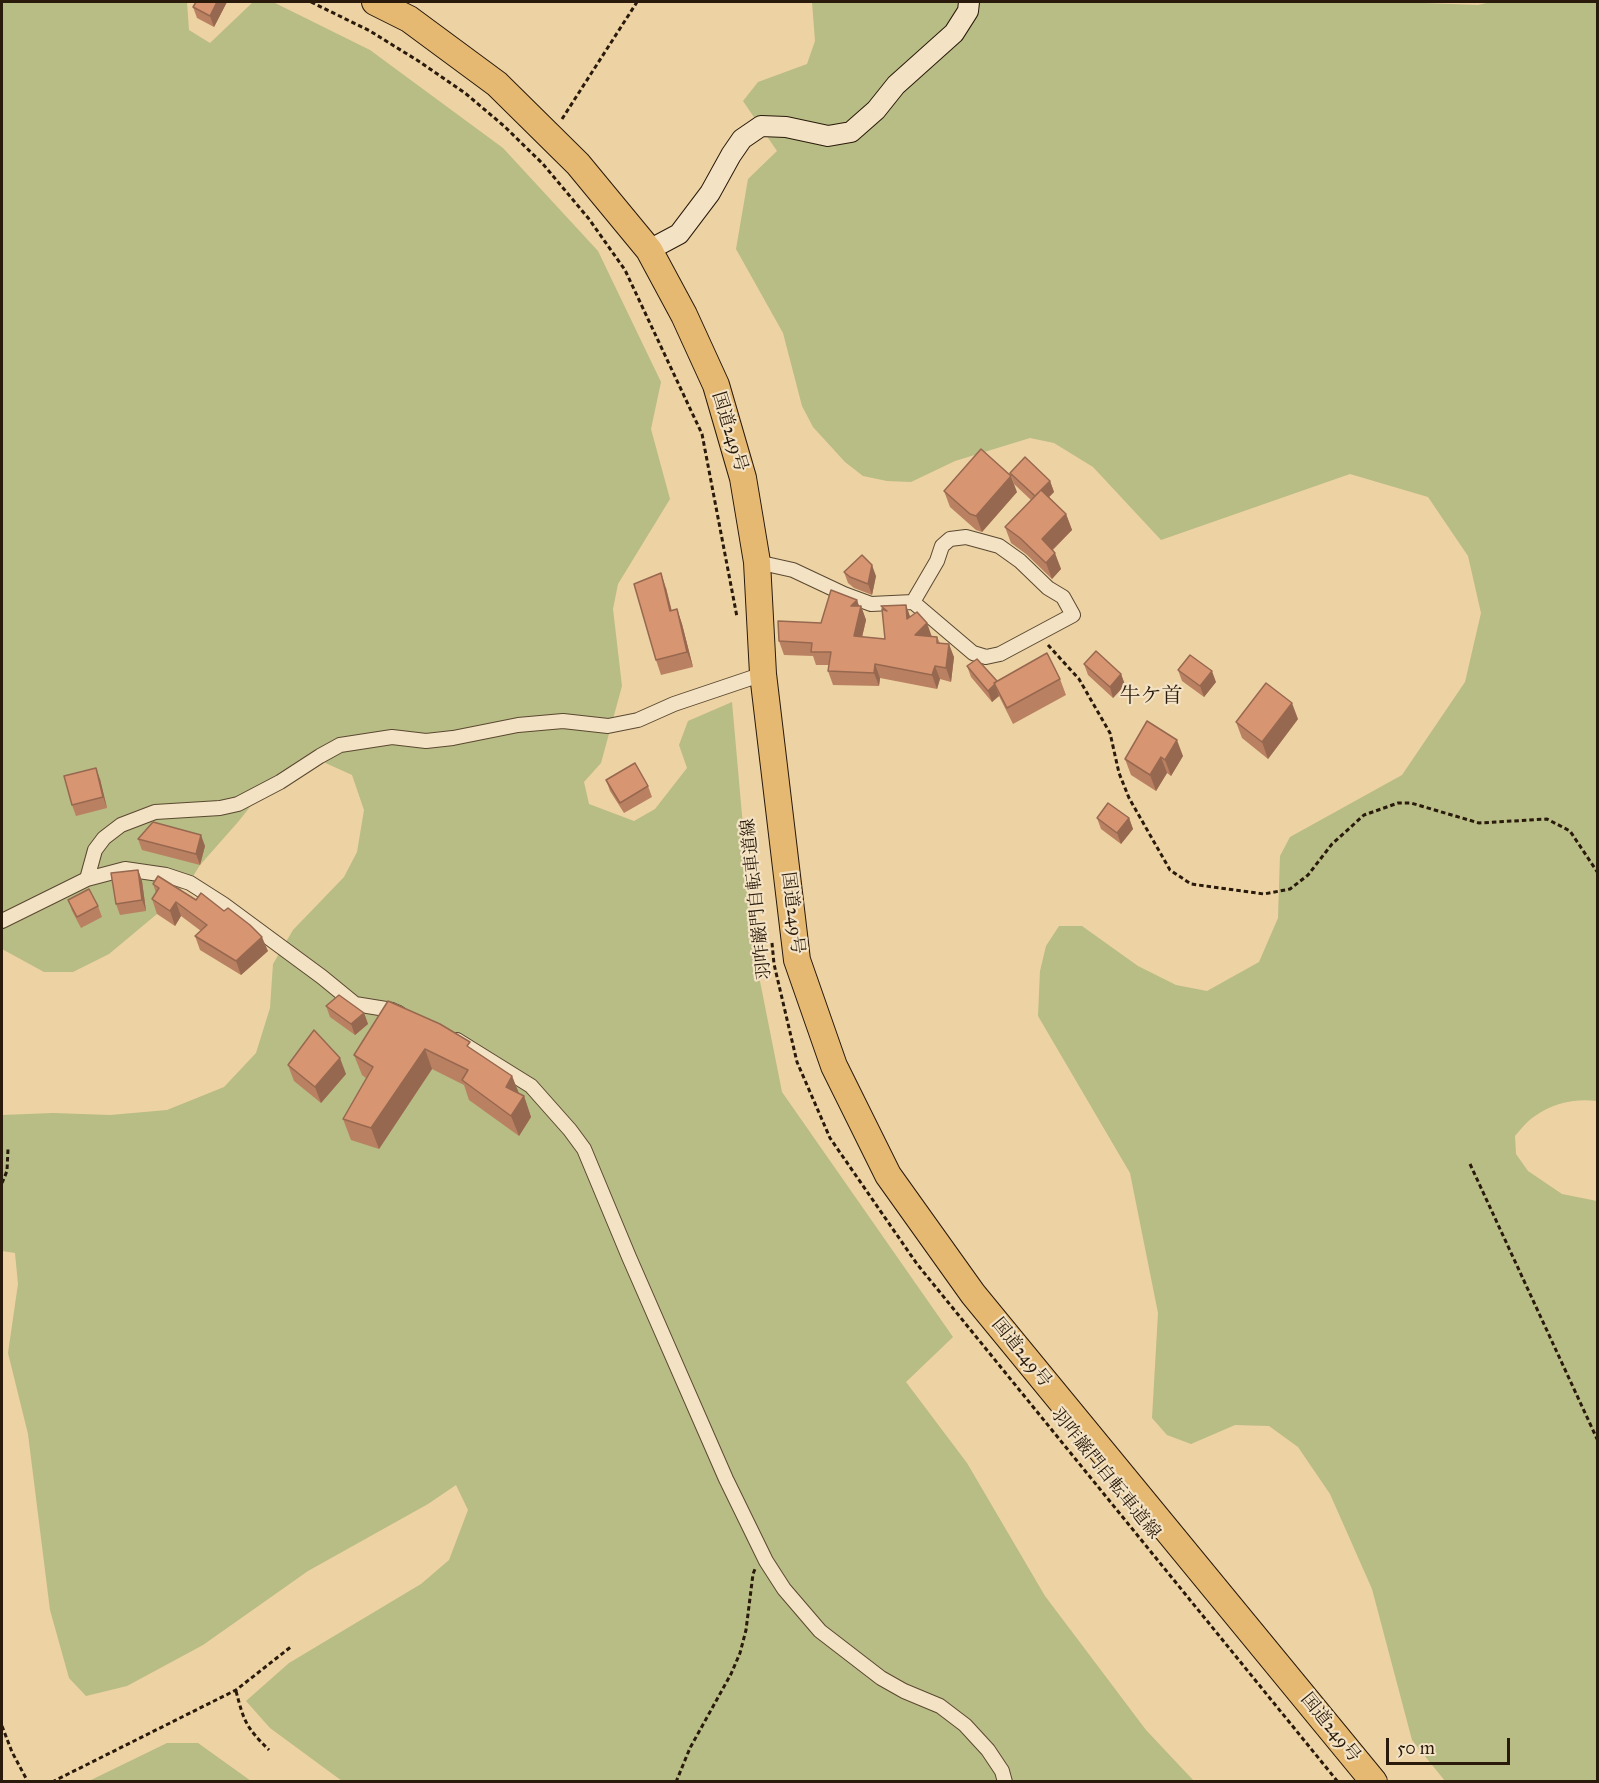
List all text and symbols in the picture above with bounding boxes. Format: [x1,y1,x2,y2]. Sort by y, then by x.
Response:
street label: 国道249号 [707,389,751,475]
district label: 牛ケ首 [1120,684,1182,710]
street label: 羽咋巌門自転車道線 [738,817,776,981]
street label: 国道249号 [776,871,808,955]
street label: 国道249号 [987,1314,1055,1392]
street label: 羽咋巌門自転車道線 [1046,1404,1164,1544]
street label: 国道249号 [1296,1689,1364,1767]
scale bar [1389,1726,1514,1764]
text: 50 m [1397,1737,1435,1759]

